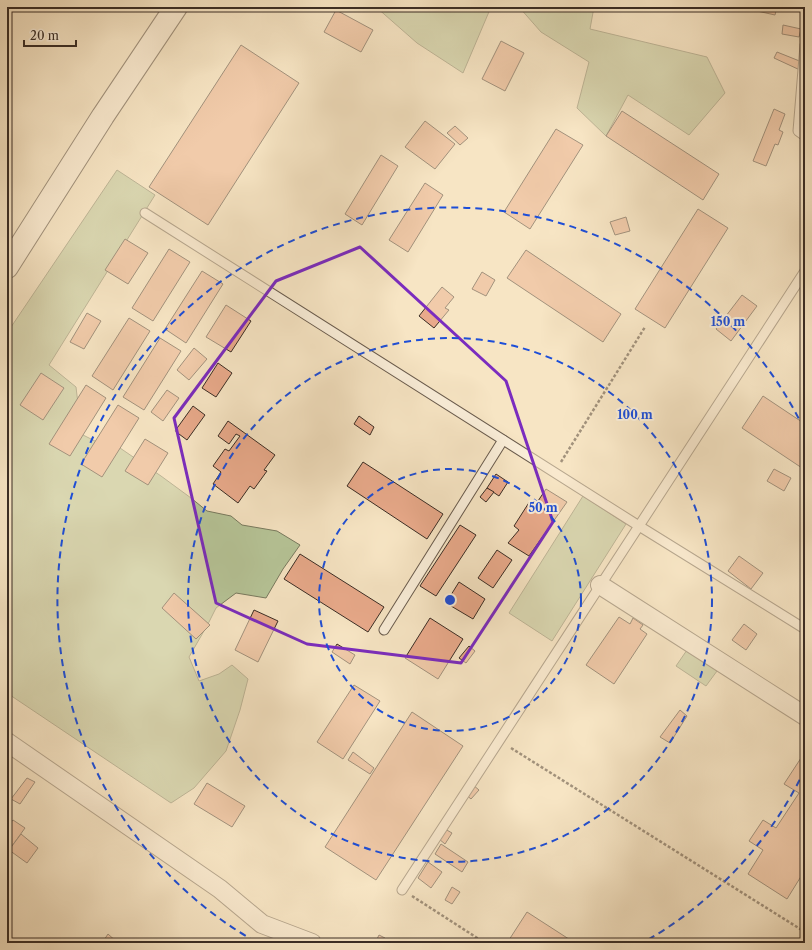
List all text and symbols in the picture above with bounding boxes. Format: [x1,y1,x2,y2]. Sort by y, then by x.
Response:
scale bar [24,22,76,48]
text: 20 m [30,28,59,43]
text: 150 m [711,314,745,329]
text: 100 m [617,407,653,422]
text: 50 m [528,500,558,515]
centre of rings [443,593,457,607]

